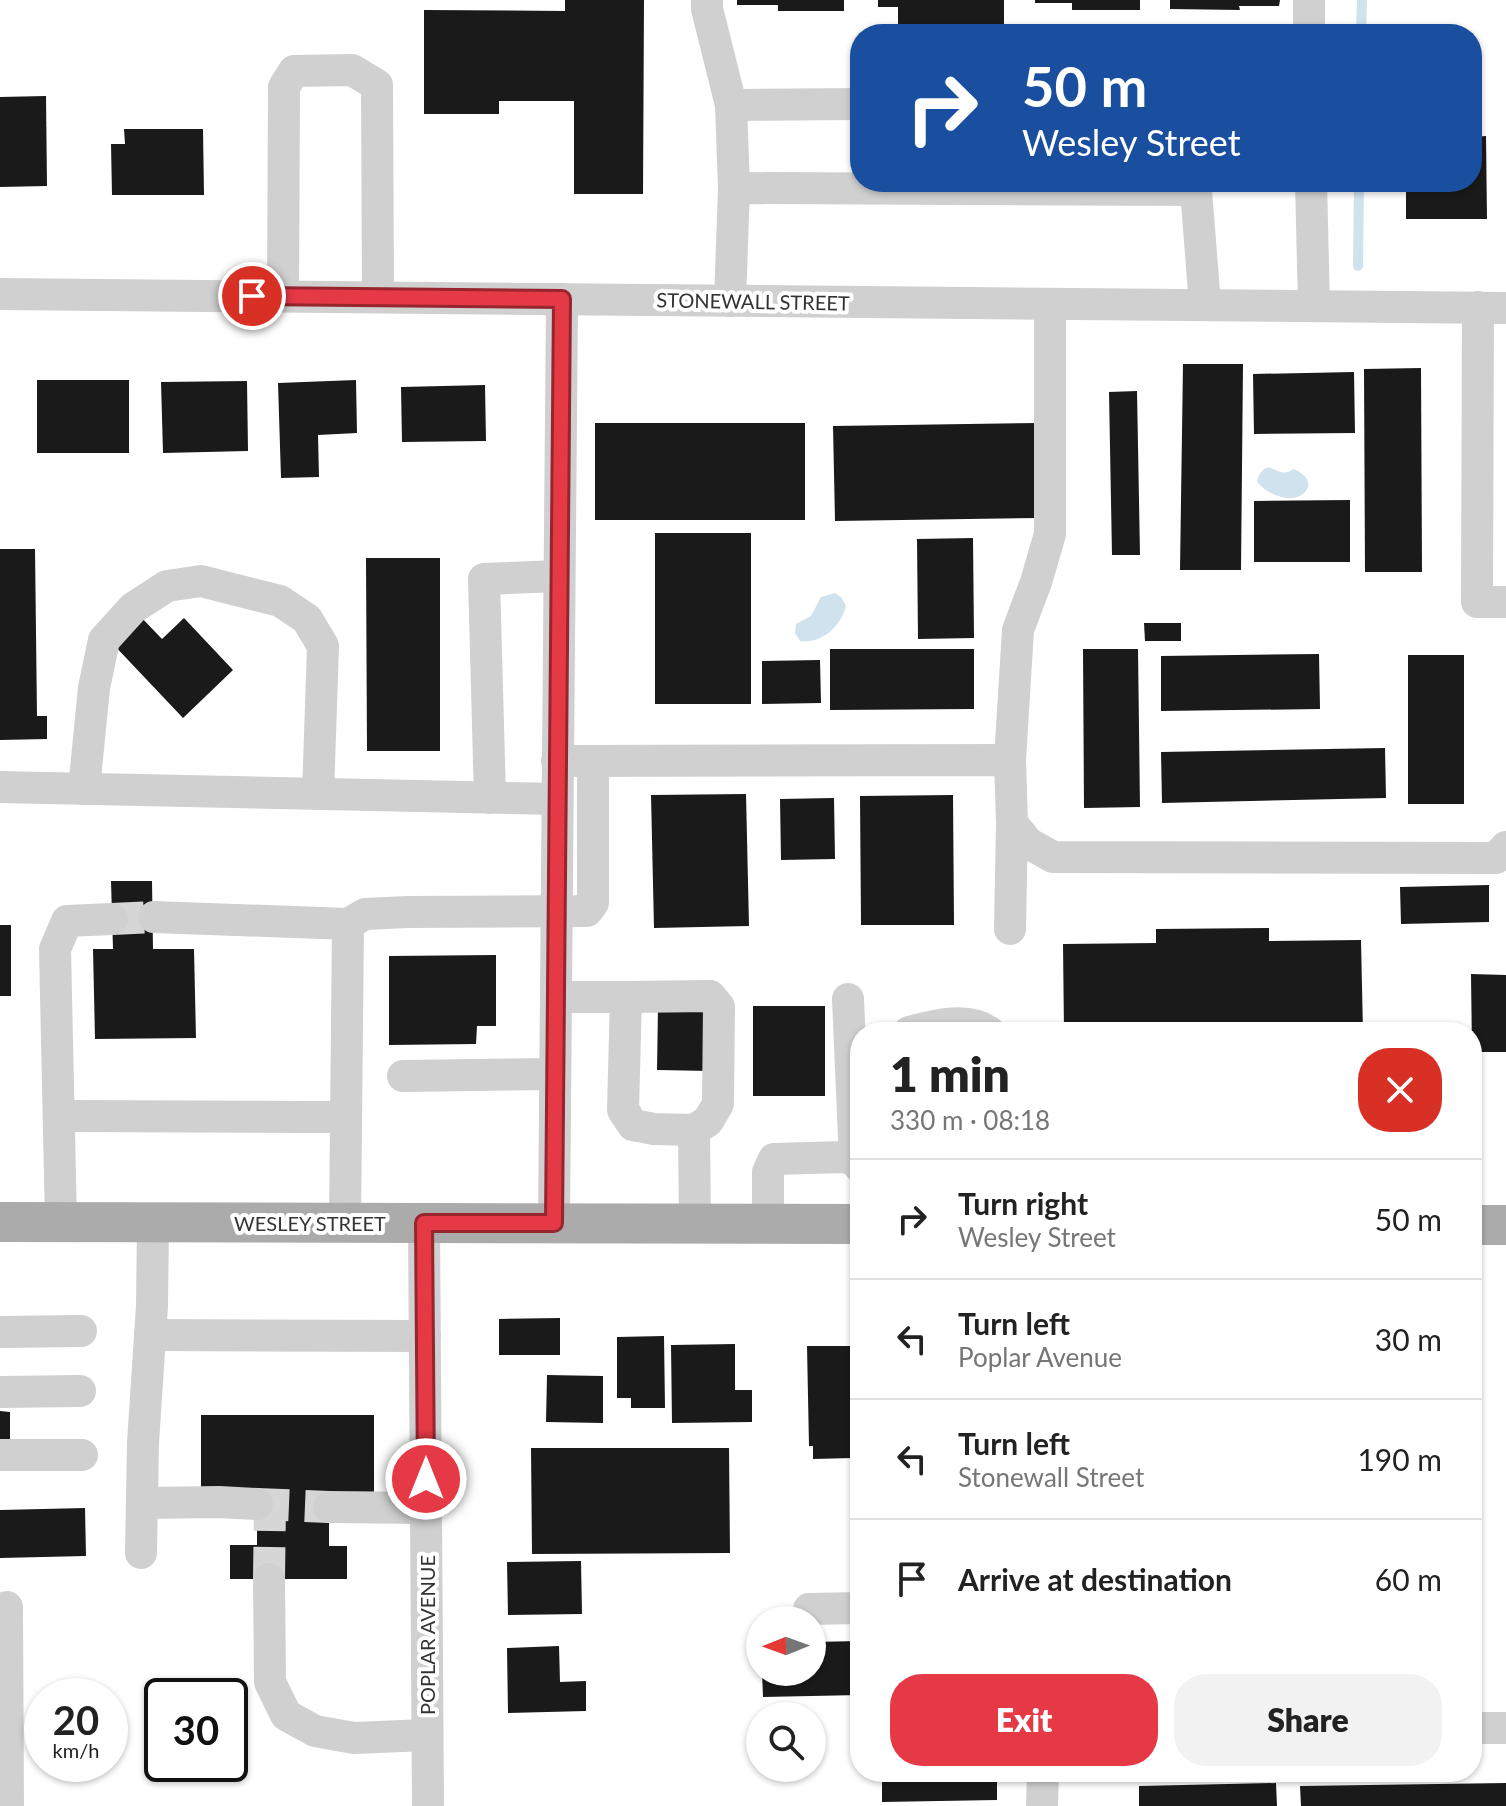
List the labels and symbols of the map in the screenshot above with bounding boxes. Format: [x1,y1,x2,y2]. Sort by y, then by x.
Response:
pin [218,262,286,330]
street label: STONEWALL STREET [656,287,850,315]
street label: WESLEY STREET [234,1211,386,1235]
position arrow [384,1437,468,1521]
street label: POPLAR AVENUE [415,1555,439,1715]
north arrow [746,1606,826,1686]
speed limit sign: 30 [144,1678,248,1782]

